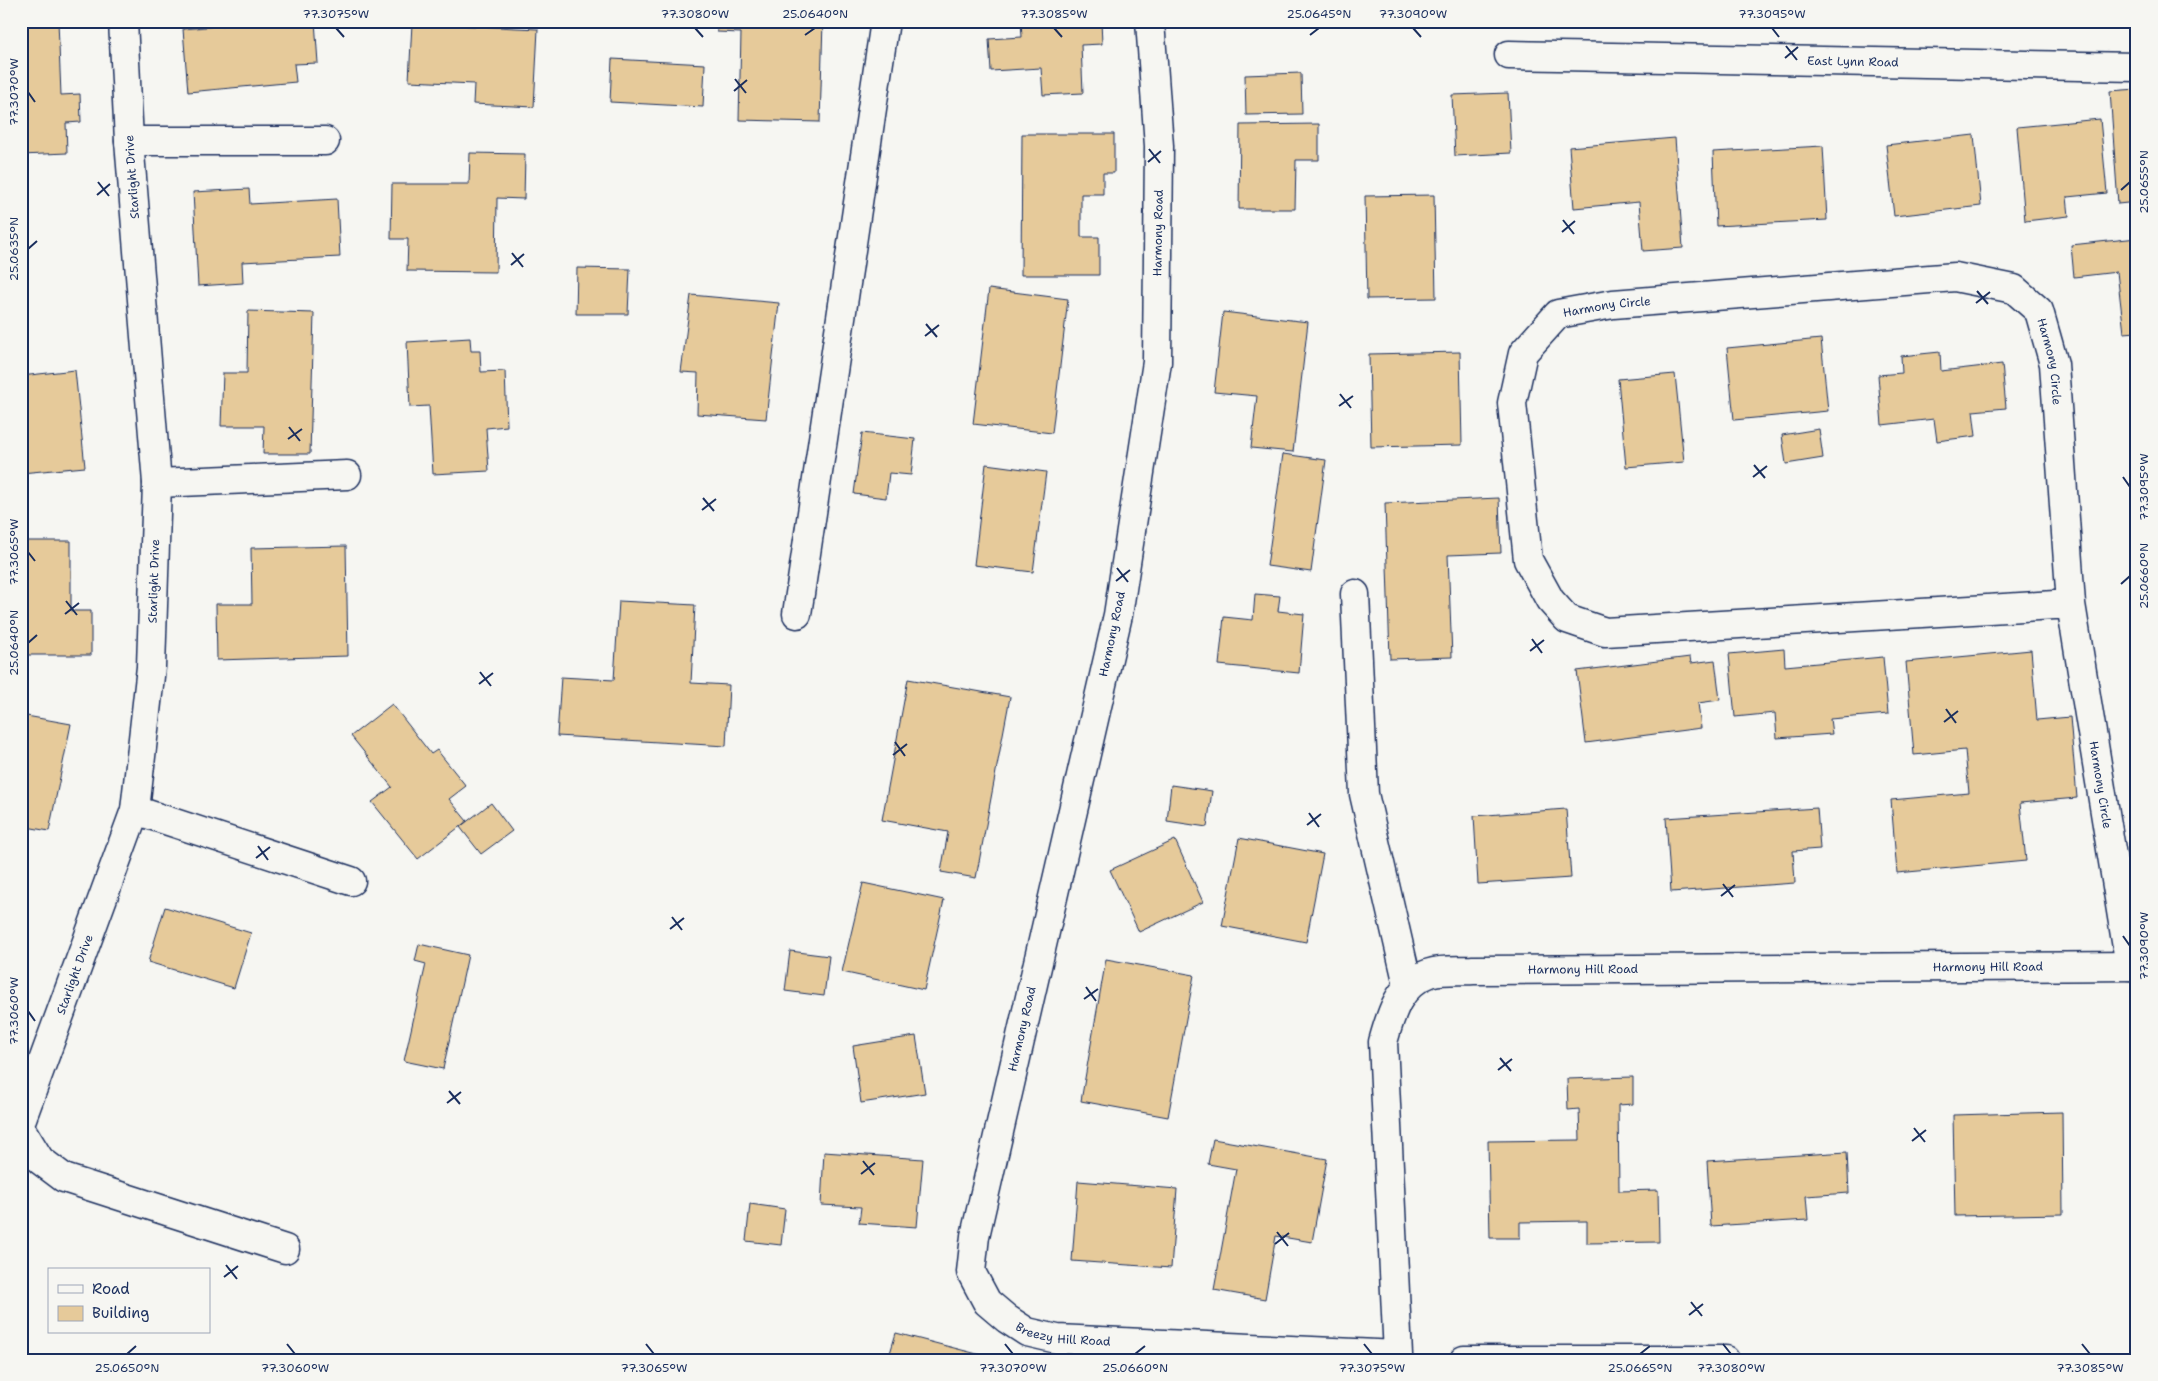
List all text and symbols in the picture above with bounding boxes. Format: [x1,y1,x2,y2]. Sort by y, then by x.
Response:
text: 77.3075°W [303,6,369,22]
text: 77.3080°W [661,6,729,22]
text: 25.0640°N [782,6,848,22]
text: 77.3085°W [1020,6,1088,22]
text: 25.0645°N [1287,6,1351,22]
text: 77.3090°W [1379,6,1447,22]
text: 77.3095°W [1738,6,1806,22]
street label: East Lynn Road [1807,53,1899,70]
text: 77.3070°W [6,58,22,126]
street label: Starlight Drive [121,134,143,220]
text: 25.0655°N [2136,150,2152,214]
street label: Harmony Road [1149,189,1167,277]
text: 25.0635°N [6,217,22,281]
street label: Harmony Circle [1562,293,1652,321]
street label: Harmony Circle [2033,316,2065,406]
text: 77.3095°W [2136,453,2152,521]
text: 77.3065°W [6,518,22,586]
street label: Starlight Drive [144,538,163,624]
text: 25.0660°N [2136,543,2152,609]
street label: Harmony Road [1095,589,1129,678]
text: 25.0640°N [6,610,22,676]
street label: Harmony Circle [2085,740,2116,830]
text: 77.3090°W [2136,912,2152,980]
street label: Starlight Drive [53,932,97,1017]
street label: Harmony Hill Road [1933,959,2044,975]
street label: Harmony Hill Road [1528,961,1639,978]
text: 77.3060°W [6,977,22,1045]
street label: Harmony Road [1004,984,1040,1073]
legend [48,1268,210,1334]
text: Road [92,1279,130,1299]
text: Building [92,1303,149,1323]
street label: Breezy Hill Road [1012,1319,1111,1350]
text: 25.0650°N [94,1360,160,1376]
text: 77.3060°W [261,1360,329,1376]
text: 77.3065°W [620,1360,688,1376]
text: 77.3070°W [979,1360,1047,1376]
text: 25.0660°N [1102,1360,1168,1376]
text: 77.3075°W [1339,1360,1405,1376]
text: 25.0665°N [1608,1360,1672,1376]
text: 77.3080°W [1697,1360,1765,1376]
text: 77.3085°W [2056,1360,2124,1376]

